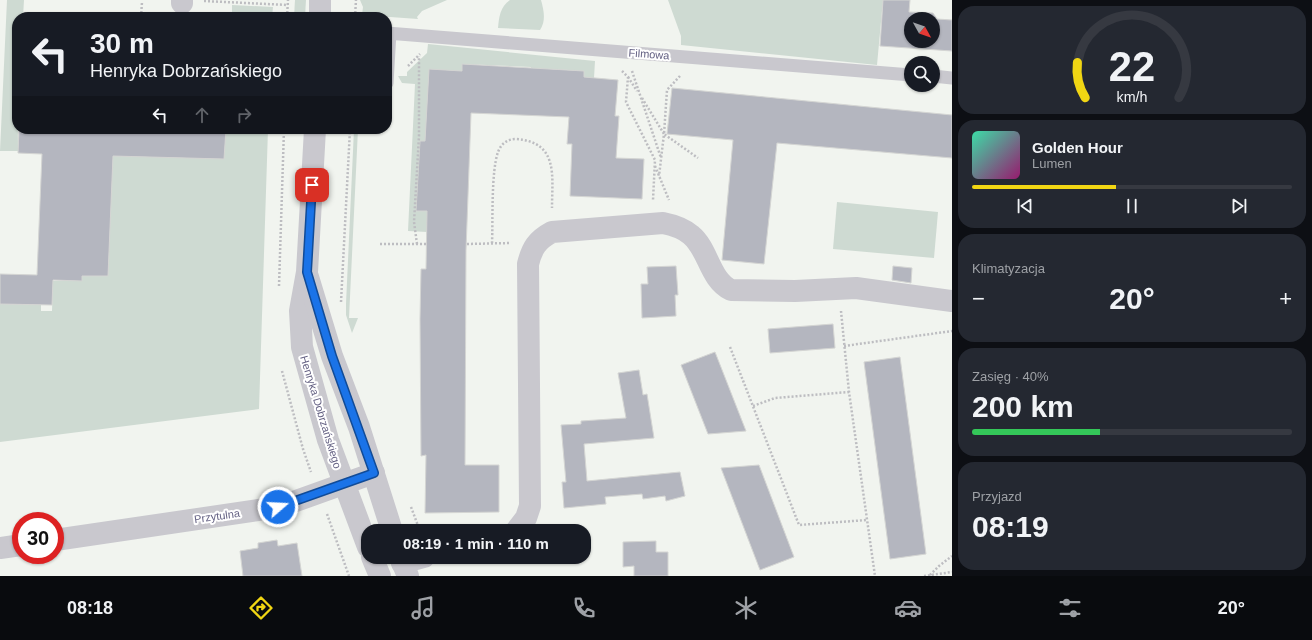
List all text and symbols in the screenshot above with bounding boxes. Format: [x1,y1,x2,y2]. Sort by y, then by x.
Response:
north arrow [904,12,940,48]
map controls [904,12,940,92]
icon: left [24,28,76,80]
text: 30 m [90,28,154,59]
text: 22 [1109,43,1155,90]
street label: Filmowa [628,47,671,61]
button: search [904,56,940,92]
text: Henryka Dobrzańskiego [90,61,282,81]
text: km/h [1117,89,1148,105]
icon: left [149,104,171,126]
icon: ahead [191,104,213,126]
icon: right [233,104,255,126]
text: Golden Hour [1032,139,1123,156]
text: Lumen [1032,156,1072,171]
pin [295,168,329,202]
icon: arrive [301,174,323,196]
icon: previous [1014,195,1036,217]
icon: pause [1121,195,1143,217]
icon: next [1228,195,1250,217]
text: Klimatyzacja [972,261,1045,276]
text: 20° [1109,282,1155,315]
text: − [972,286,985,311]
text: + [1279,286,1292,311]
street label: Henryka Dobrzańskiego [298,354,344,470]
text: Zasięg · 40% [972,369,1049,384]
text: 200 km [972,390,1074,423]
position arrow [257,486,299,528]
text: Przyjazd [972,489,1022,504]
street label: Przytulna [193,507,241,525]
text: 08:19 [972,510,1049,543]
speed limit sign: 30 [12,512,64,564]
text: 08:19 · 1 min · 110 m [403,535,549,552]
icon: directions [247,594,275,622]
icon: music [409,594,437,622]
icon: phone [570,594,598,622]
icon: climate [732,594,760,622]
icon: car [894,594,922,622]
icon: filters [1056,594,1084,622]
text: 08:18 [67,598,113,618]
text: 20° [1218,598,1245,618]

